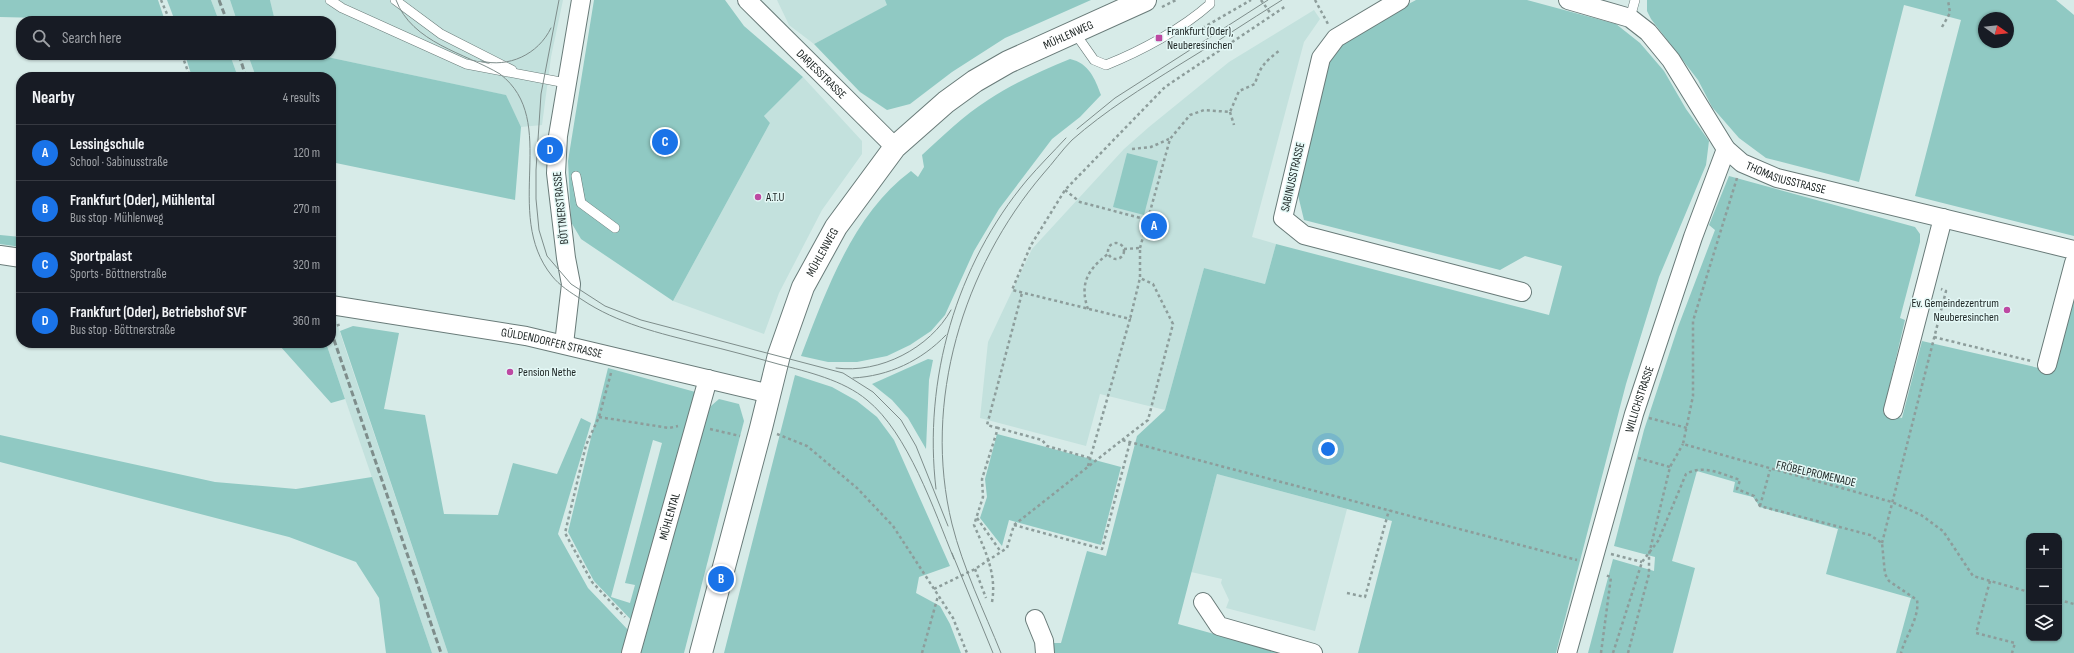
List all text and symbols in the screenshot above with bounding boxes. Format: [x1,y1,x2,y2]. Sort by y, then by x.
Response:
north arrow [1978,12,2014,48]
search box [16,16,336,60]
street label: MÜHLENWEG [1041,17,1096,53]
place label: Frankfurt (Oder), Neuberesinchen [1167,24,1234,53]
icon: search [30,27,52,49]
text: Search here [62,29,122,48]
marker: Frankfurt (Oder), Neuberesinchen [1154,33,1164,43]
street label: DARJESSTRASSE [793,46,850,102]
text: Nearby [32,88,75,108]
text: 4 results [283,90,320,106]
pin: C [652,127,678,157]
text: Lessingschule [70,135,144,154]
pin: D [537,135,563,165]
street label: SABINUSSTRASSE [1278,141,1308,213]
text: A [42,145,48,161]
text: 120 m [294,145,320,161]
text: School · Sabinusstraße [70,154,168,170]
street label: THOMASIUSSTRASSE [1744,158,1827,197]
street label: BÖTTNERSTRASSE [550,171,572,245]
place label: A.T.U [765,190,784,205]
text: Frankfurt (Oder), Mühlental [70,191,215,210]
marker: A.T.U [753,192,763,202]
text: B [42,201,48,217]
text: 270 m [293,201,320,217]
text: Bus stop · Mühlenweg [70,210,164,226]
pin: A [1141,211,1167,241]
street label: MÜHLENWEG [803,225,842,279]
text: Sportpalast [70,247,132,266]
text: C [42,257,48,273]
text: 320 m [293,257,320,273]
text: Sports · Böttnerstraße [70,266,167,282]
place label: Ev. Gemeindezentrum Neuberesinchen [1911,296,1999,325]
text: Frankfurt (Oder), Betriebshof SVF [70,303,247,322]
marker: Ev. Gemeindezentrum Neuberesinchen [2002,305,2012,315]
text: D [42,313,48,329]
text: 360 m [293,313,320,329]
text: Bus stop · Böttnerstraße [70,322,175,338]
street label: GÜLDENDORFER STRASSE [500,325,604,361]
street label: WILLICHSTRASSE [1622,364,1657,434]
place label: Pension Nethe [518,365,576,380]
marker: Pension Nethe [505,367,515,377]
your location [1318,439,1338,459]
street label: FRÖBELPROMENADE [1775,458,1857,490]
street label: MÜHLENTAL [656,490,683,542]
map controls [2026,533,2062,641]
button: + [2026,533,2062,569]
pin: B [708,564,734,594]
button: − [2026,569,2062,605]
button: layers [2026,605,2062,641]

